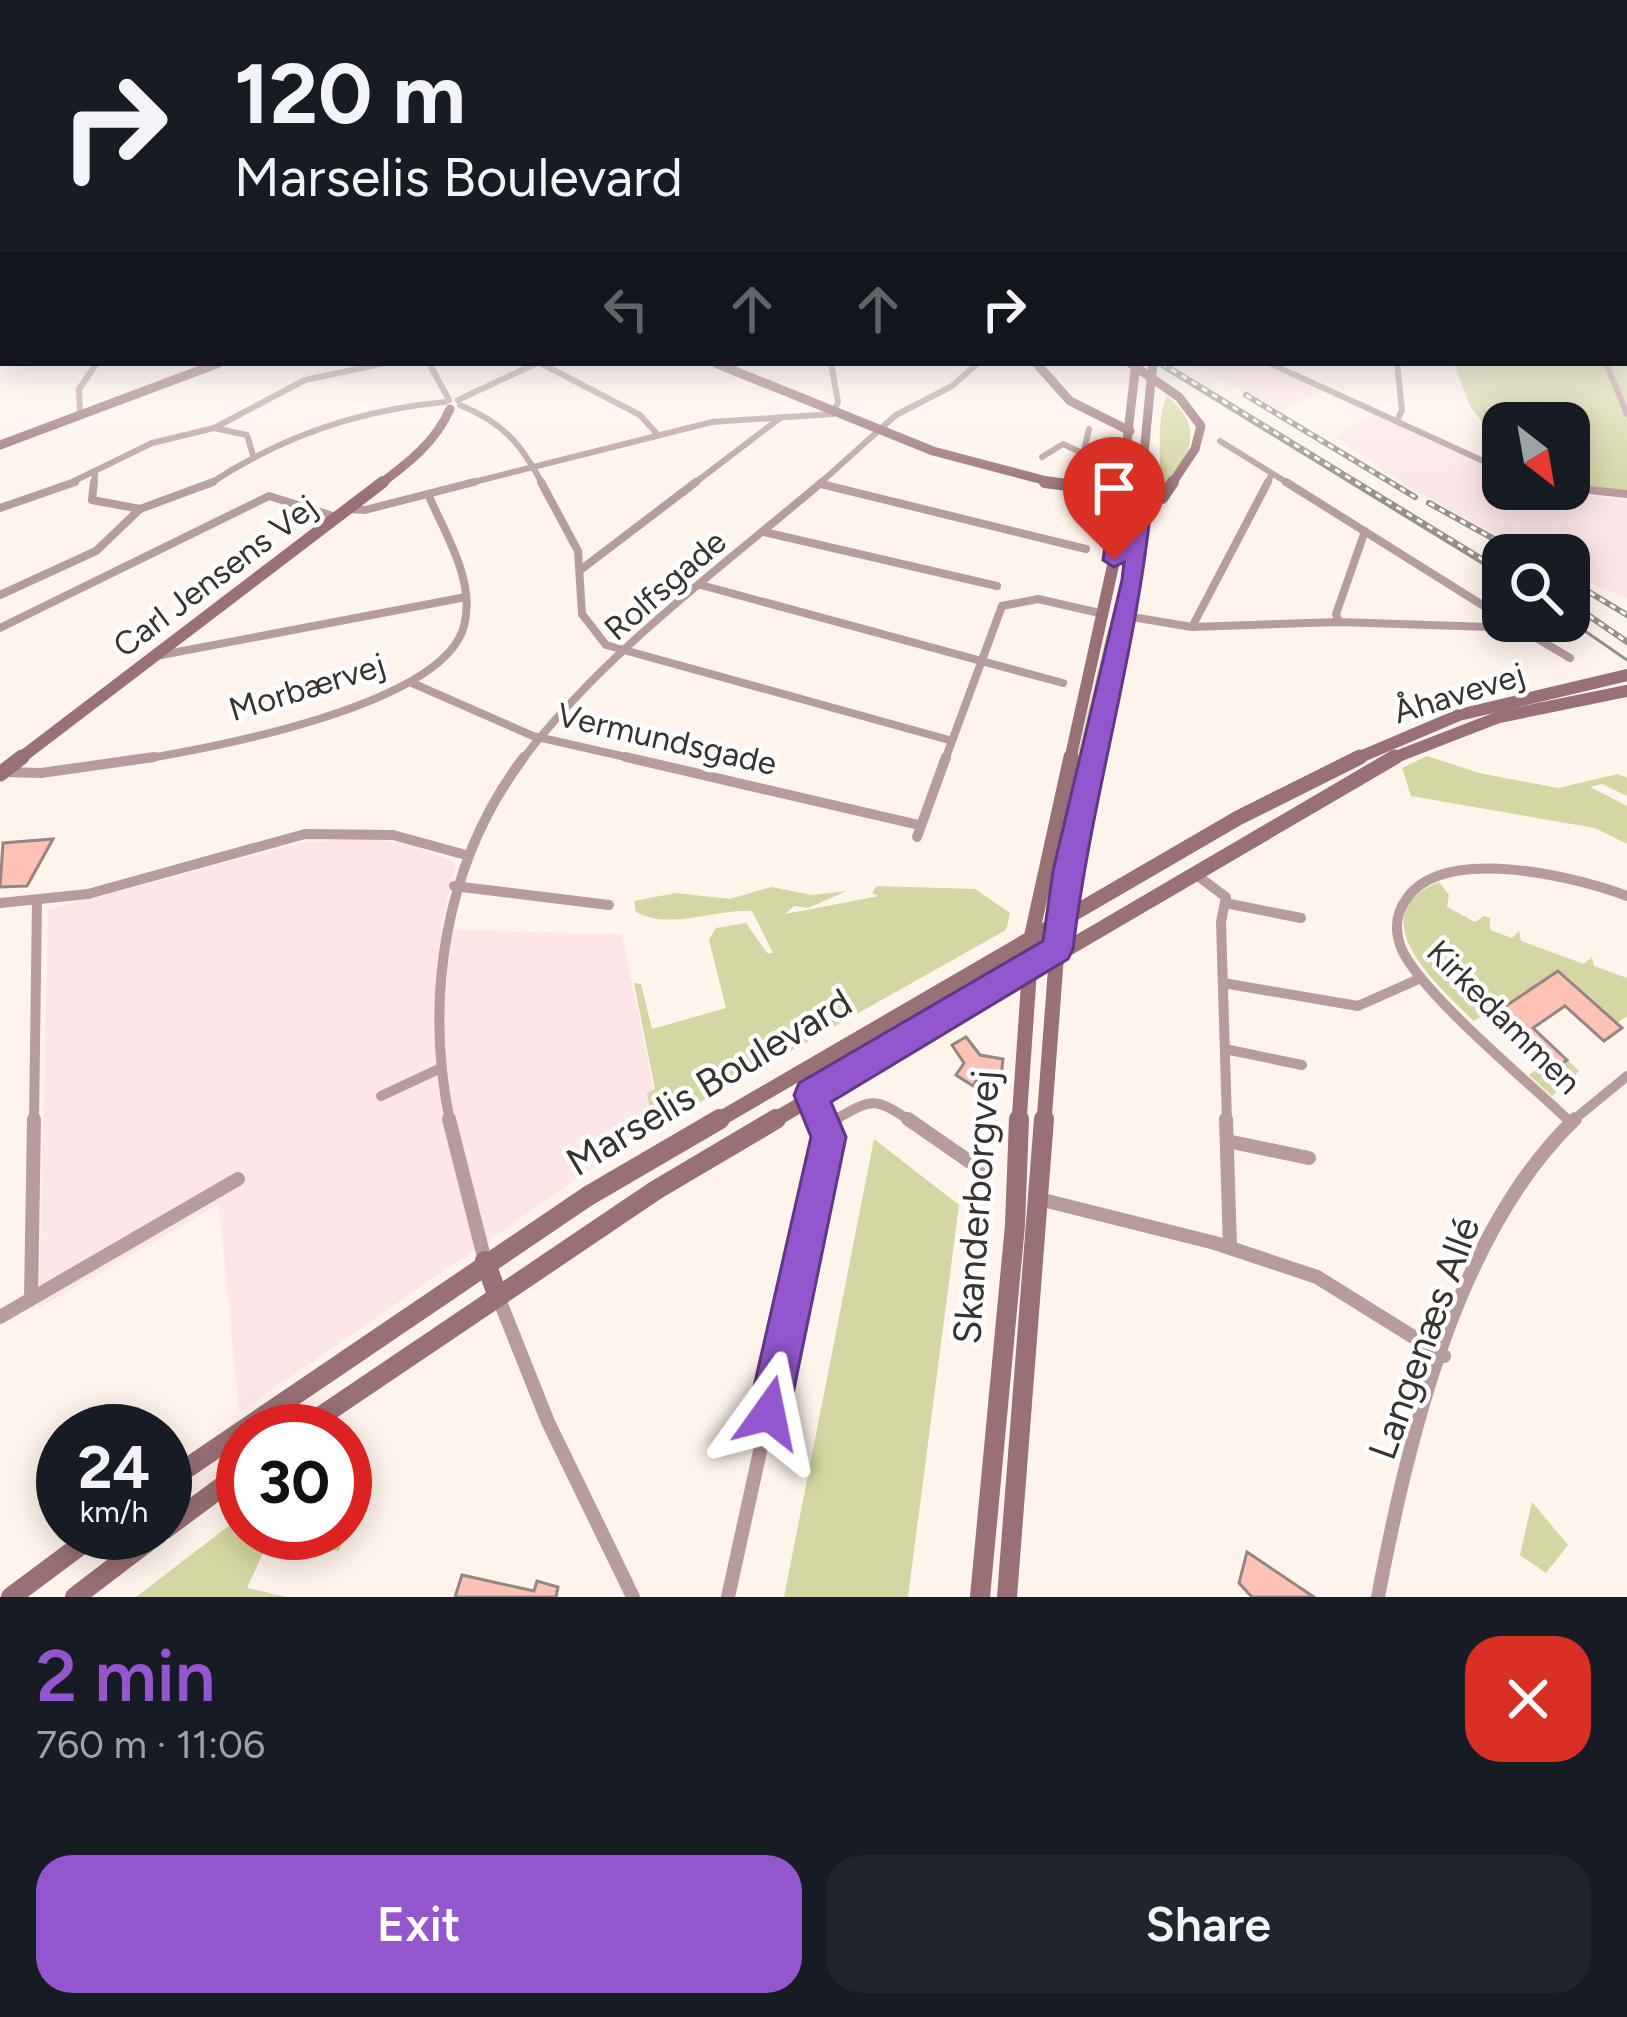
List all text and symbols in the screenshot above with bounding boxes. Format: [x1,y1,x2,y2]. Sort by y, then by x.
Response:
text: 120 m [234,43,466,144]
icon: right [36,48,192,204]
text: Marselis Boulevard [234,145,683,210]
icon: left [593,276,659,342]
icon: ahead [719,276,785,342]
icon: ahead [845,276,911,342]
icon: right [971,276,1037,342]
north arrow [1482,402,1590,510]
map controls [1482,402,1590,642]
pin [1063,437,1165,560]
icon: arrive [1081,455,1147,521]
street label: Carl Jensens Vej [106,487,324,665]
street label: Rolfsgade [596,522,734,648]
button: search [1482,534,1590,642]
street label: Morbærvej [224,645,390,729]
street label: Åhavevej [1389,655,1529,731]
street label: Vermundsgade [554,695,780,783]
street label: Kirkedammen [1419,932,1589,1102]
street label: Marselis Boulevard [558,978,860,1186]
street label: Skanderborgvej [943,1068,1009,1346]
street label: Langenæs Allé [1358,1210,1490,1466]
position arrow [706,1350,832,1476]
speed limit sign: 30 [216,1404,372,1560]
text: 24 [78,1431,150,1503]
text: km/h [80,1493,148,1530]
text: 2 min [36,1633,215,1719]
button: close [1465,1636,1591,1762]
text: 760 m · 11:06 [36,1721,265,1768]
button: Exit [36,1855,802,1993]
button: Share [826,1855,1591,1993]

